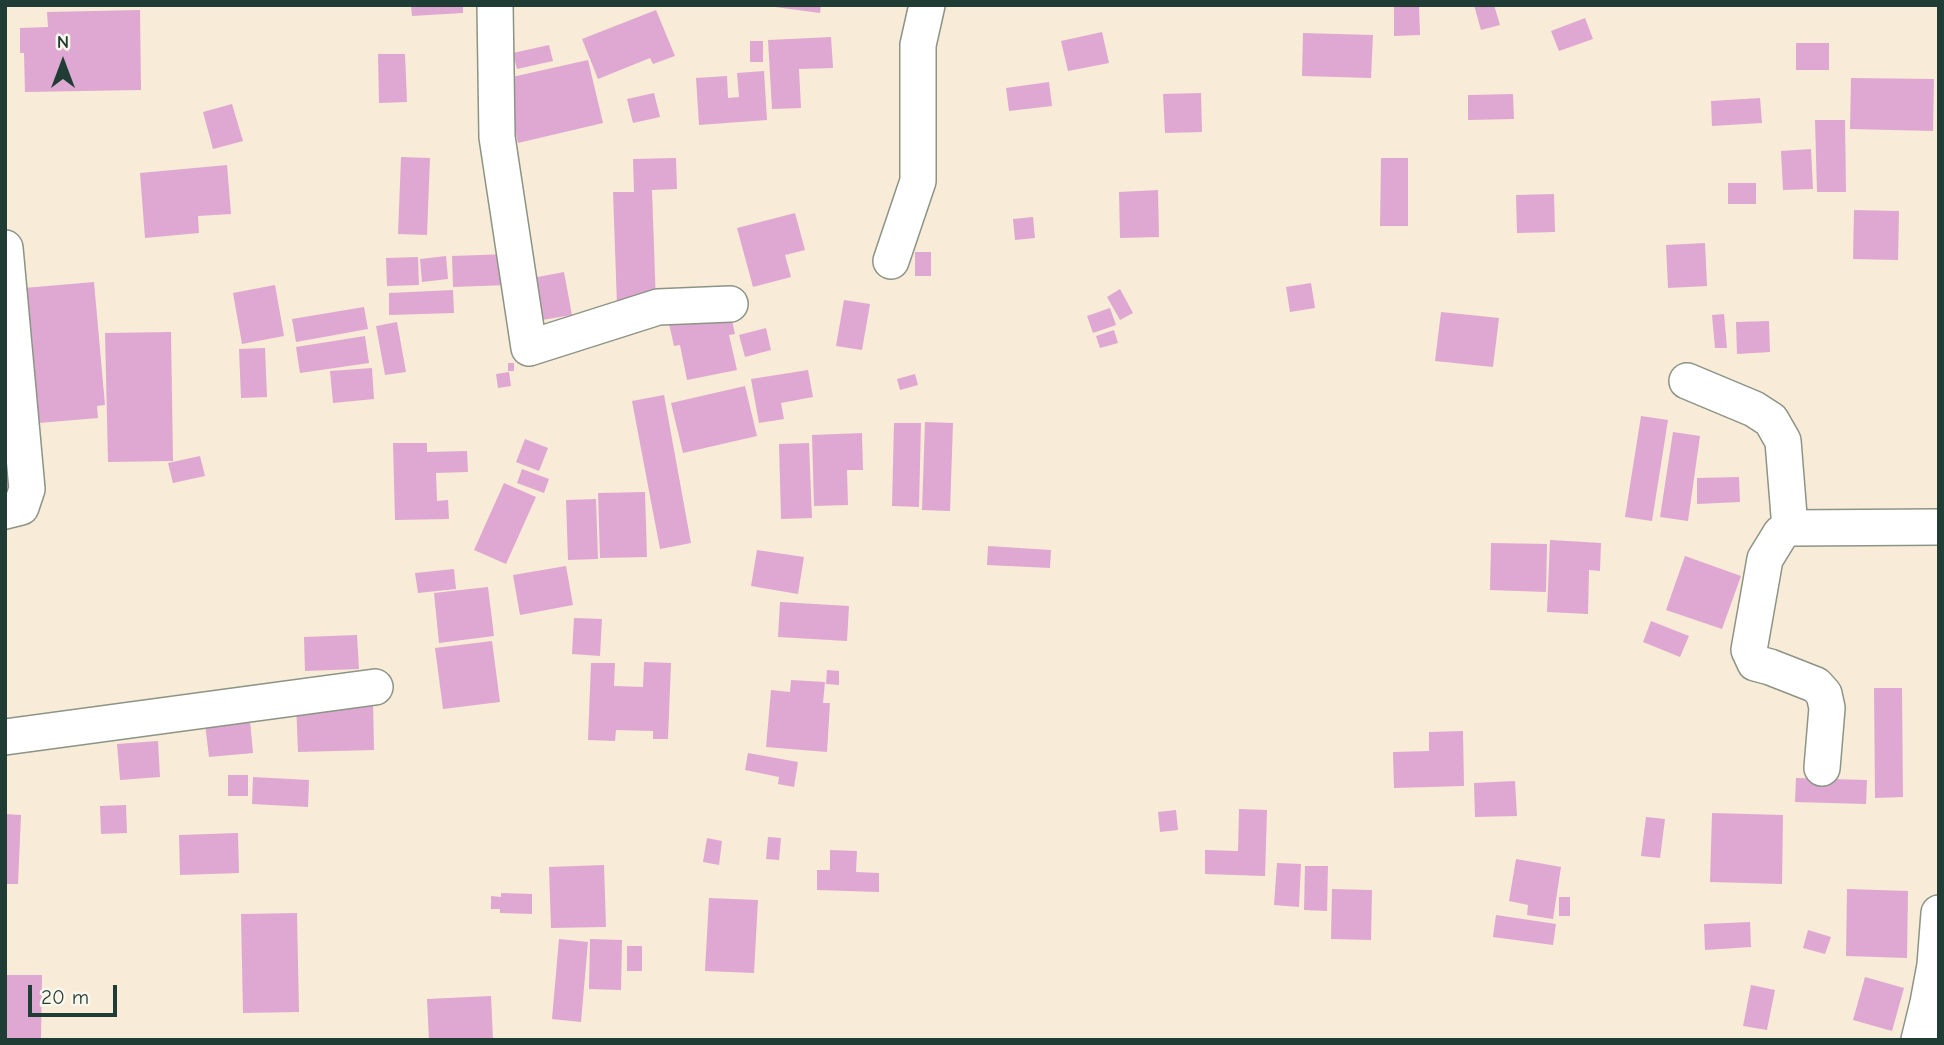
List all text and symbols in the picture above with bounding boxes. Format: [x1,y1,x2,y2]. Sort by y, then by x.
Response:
north arrow [28,28,98,98]
text: N [57,31,69,53]
scale bar [32,972,121,1016]
text: 20 m [41,985,89,1009]

